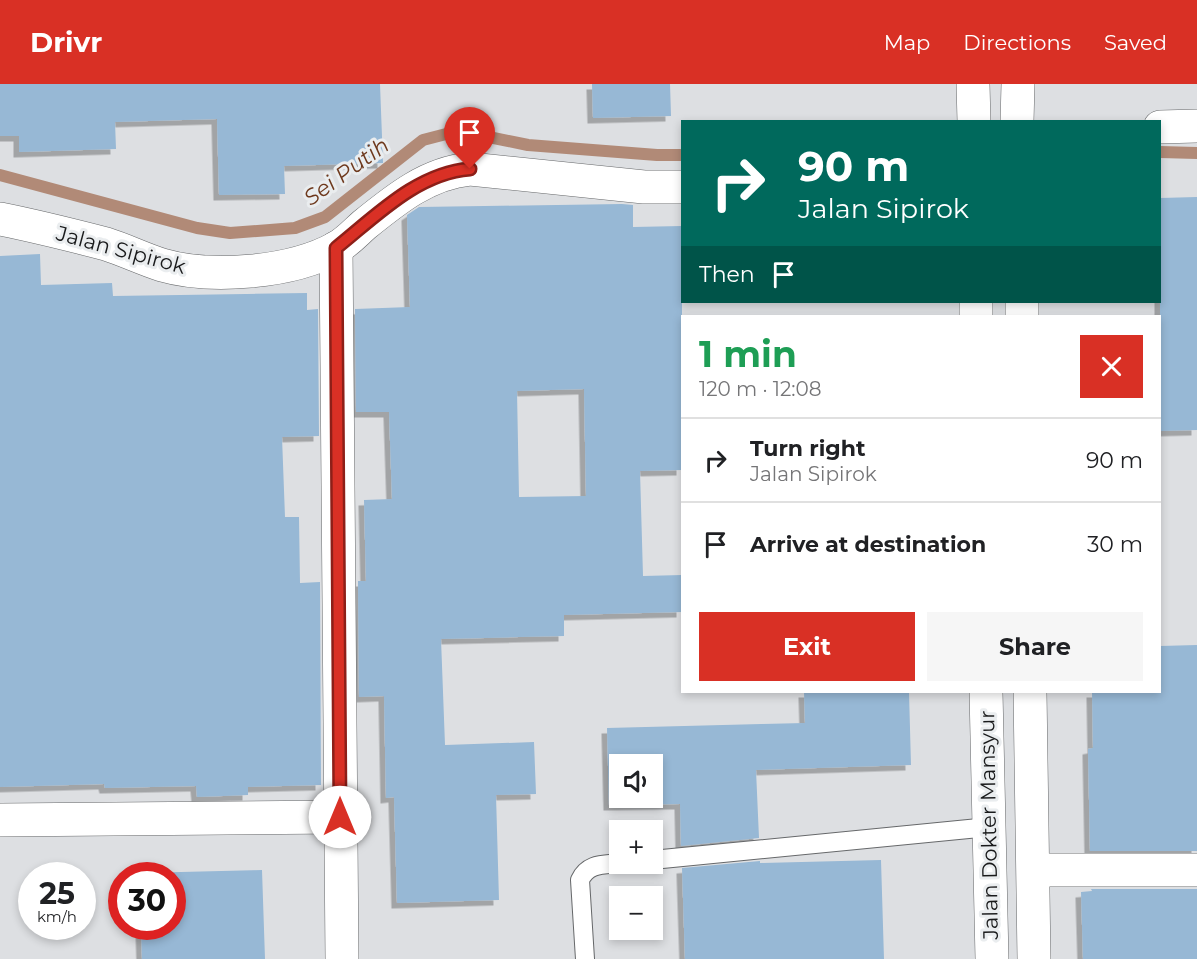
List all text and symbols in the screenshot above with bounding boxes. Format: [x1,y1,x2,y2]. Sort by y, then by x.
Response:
text: Drivr [30,25,102,59]
text: Map [884,30,930,55]
text: Directions [963,30,1071,55]
text: Saved [1104,30,1167,55]
pin [444,107,495,169]
icon: arrive [453,116,486,149]
water label: Sei Putih [298,131,394,211]
text: 90 m [798,140,909,192]
icon: right [699,144,777,222]
text: Jalan Sipirok [798,192,969,225]
street label: Jalan Sipirok [53,220,189,279]
icon: arrive [767,258,800,291]
text: Then [699,261,755,288]
text: 1 min [699,332,797,376]
button: close [1080,335,1143,398]
text: 120 m · 12:08 [699,377,822,401]
text: Turn right [750,435,865,462]
icon: right [699,444,732,477]
text: 90 m [1086,447,1143,474]
text: Jalan Sipirok [750,462,877,486]
icon: arrive [699,528,732,561]
text: Arrive at destination [750,531,986,558]
text: 30 m [1087,531,1143,558]
button: Exit [699,612,915,681]
button: Share [927,612,1143,681]
street label: Jalan Dokter Mansyur [974,710,1003,941]
map controls [609,754,663,940]
button: sound [609,754,663,808]
position arrow [308,785,372,849]
button: + [609,820,663,874]
speed limit sign: 30 [108,862,186,940]
text: 25 [39,875,75,912]
button: − [609,886,663,940]
text: km/h [37,907,77,926]

